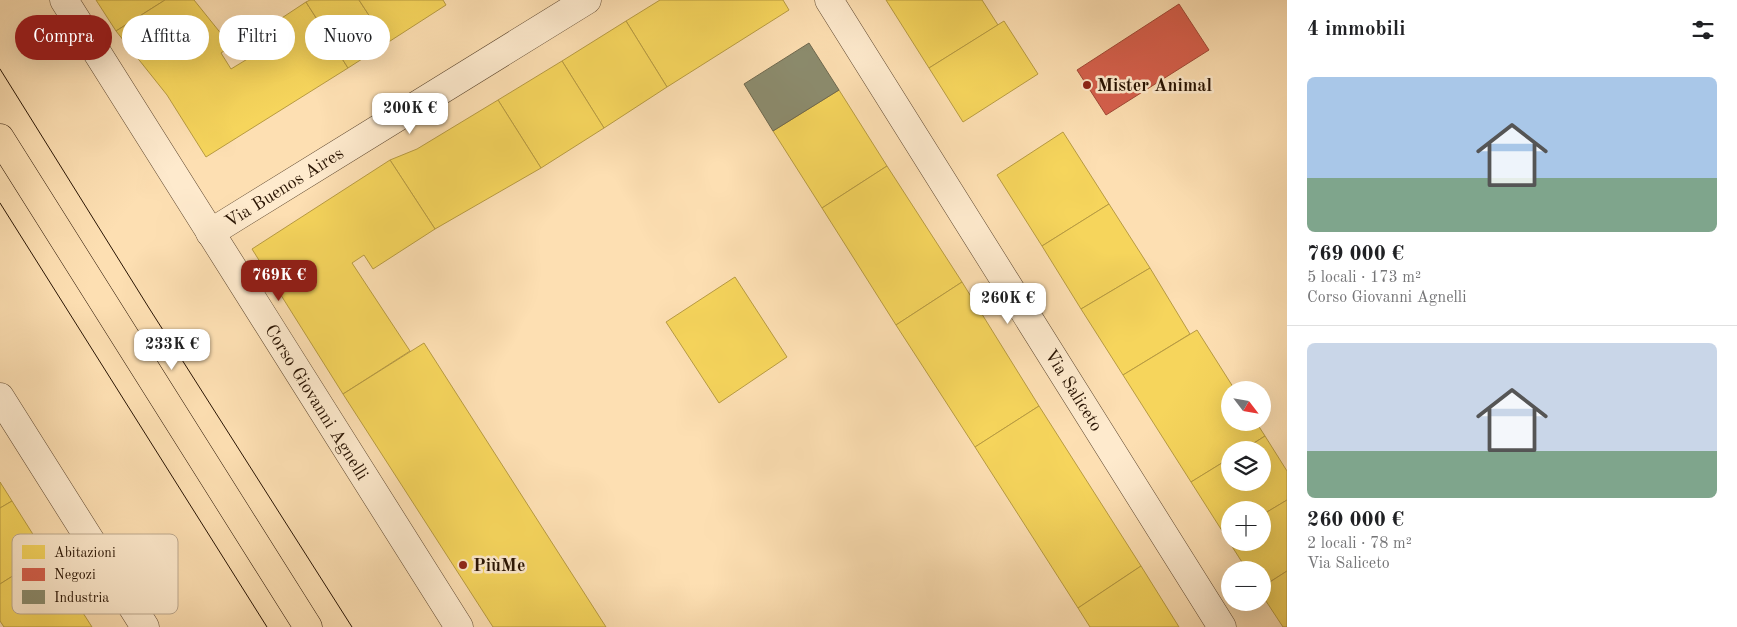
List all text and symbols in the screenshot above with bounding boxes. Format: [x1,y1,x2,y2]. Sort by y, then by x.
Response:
chip: Compra [15,15,112,60]
chip: Affitta [122,15,209,60]
chip: Filtri [219,15,295,60]
chip: Nuovo [305,15,390,60]
icon: filters [1689,16,1717,44]
text: 4 immobili [1307,19,1405,40]
place label: Mister Animal [1097,77,1212,95]
marker: Mister Animal [1081,79,1093,91]
pin: 200K € [369,92,451,135]
text: 200K € [383,101,437,117]
icon: home [1467,110,1557,200]
street label: Via Buenos Aires [222,144,347,231]
text: 769 000 € [1307,244,1404,265]
pin: 769K € [238,260,320,302]
text: 769K € [252,268,306,284]
text: 5 locali · 173 m² [1307,270,1421,286]
pin: 260K € [967,282,1049,325]
text: Corso Giovanni Agnelli [1307,290,1466,306]
text: 260K € [981,291,1035,307]
street label: Corso Giovanni Agnelli [261,322,371,483]
pin: 233K € [131,328,213,371]
text: 233K € [145,337,199,353]
street label: Via Saliceto [1041,346,1105,435]
icon: home [1467,375,1557,465]
north arrow [1221,381,1271,431]
map controls [1221,381,1271,611]
button: layers [1221,441,1271,491]
button: + [1221,501,1271,551]
text: 260 000 € [1307,510,1404,531]
legend [12,534,178,614]
text: 2 locali · 78 m² [1307,536,1412,552]
text: Abitazioni [54,546,116,560]
text: Via Saliceto [1307,556,1390,572]
place label: PiùMe [473,557,525,575]
marker: PiùMe [457,559,469,571]
button: − [1221,561,1271,611]
text: Negozi [54,568,96,582]
text: Industria [54,591,109,605]

